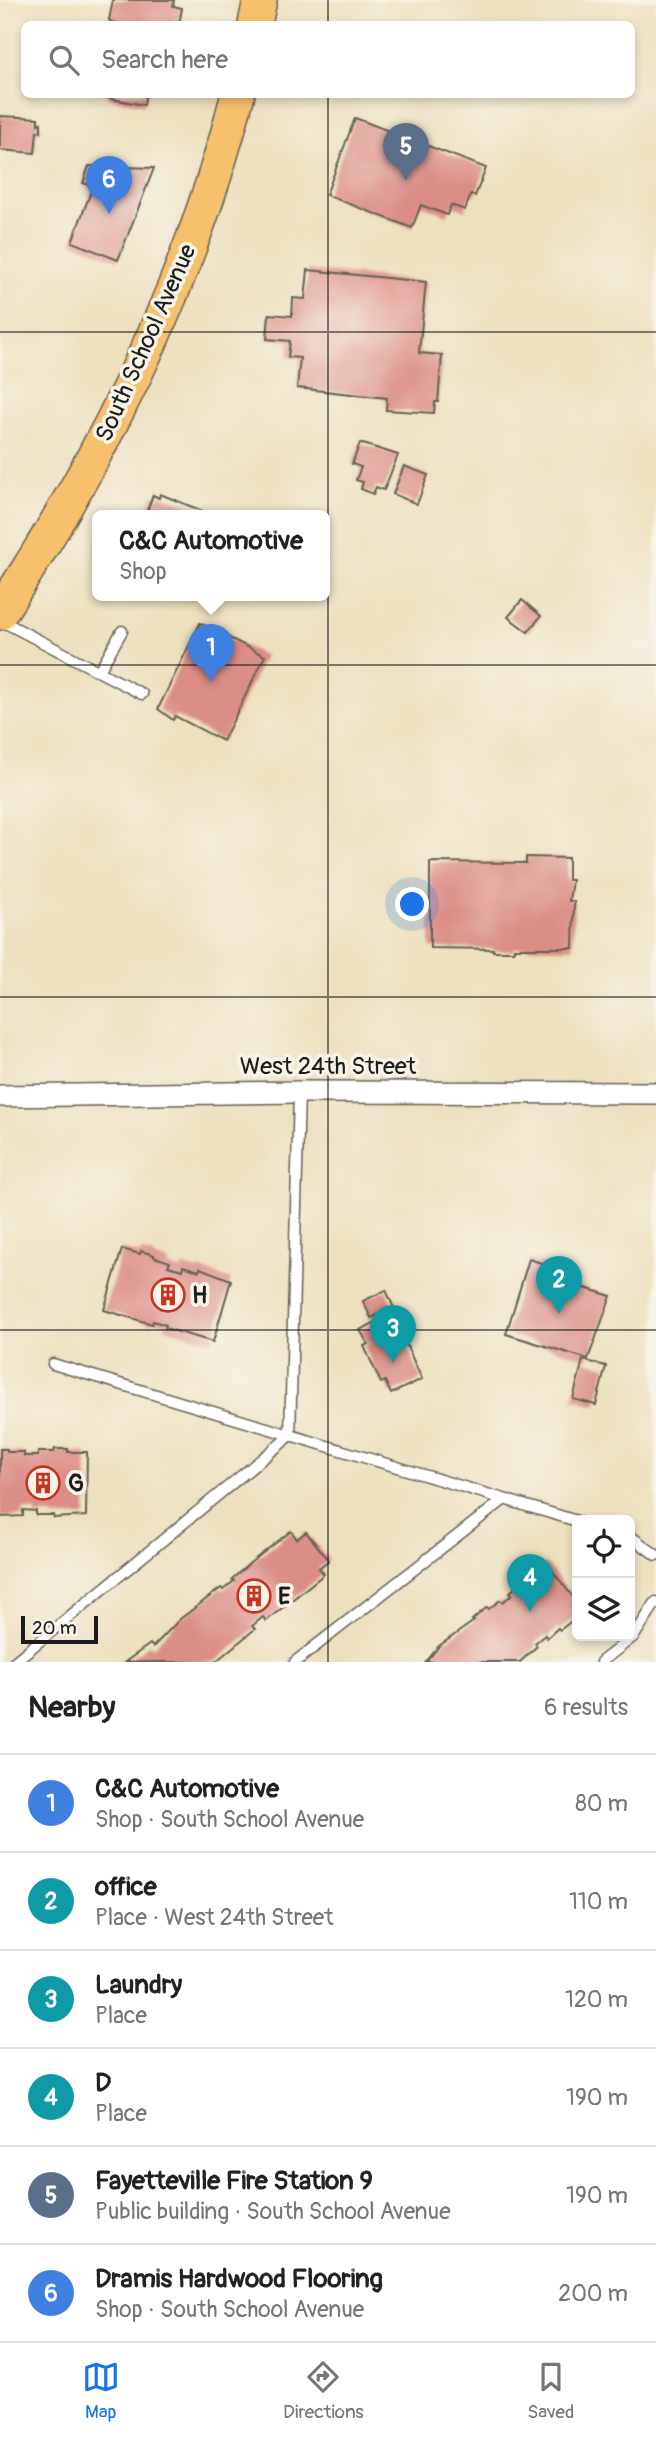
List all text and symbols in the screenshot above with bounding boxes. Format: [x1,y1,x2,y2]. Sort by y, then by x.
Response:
search box [21,21,635,98]
icon: search [45,41,83,79]
text: Search here [101,44,228,76]
pin: 5 [383,123,429,181]
pin: 6 [86,156,132,214]
street label: South School Avenue [89,240,203,446]
popup [92,510,330,601]
text: C&C Automotive [119,525,303,557]
text: Shop [119,557,167,586]
pin: 1 [188,624,234,682]
your location [395,887,429,921]
street label: West 24th Street [240,1052,417,1081]
pin: 2 [536,1256,582,1314]
building icon: H [149,1276,187,1314]
place label: H [192,1281,207,1310]
pin: 3 [370,1305,416,1363]
building icon: G [24,1464,62,1502]
place label: G [68,1469,84,1498]
map controls [572,1515,635,1641]
button: locate [572,1515,635,1578]
pin: 4 [507,1554,553,1612]
building icon: E [235,1577,273,1615]
button: layers [572,1578,635,1641]
place label: E [278,1582,291,1611]
scale bar [21,1613,98,1645]
text: 20 m [32,1616,77,1640]
text: Nearby [28,1689,115,1726]
text: 6 results [544,1693,628,1722]
text: C&C Automotive [95,1773,279,1805]
text: 1 [47,1789,56,1818]
text: 80 m [575,1789,628,1818]
text: Shop · South School Avenue [95,1805,364,1834]
text: office [95,1871,157,1903]
text: 2 [45,1887,57,1916]
text: 110 m [569,1887,628,1916]
text: Place · West 24th Street [95,1903,333,1932]
text: Laundry [95,1969,182,2001]
text: 3 [45,1985,57,2014]
text: 120 m [565,1985,628,2014]
text: Place [95,2001,147,2030]
text: D [95,2067,111,2099]
text: 4 [44,2083,58,2112]
text: 190 m [566,2083,628,2112]
text: Place [95,2099,147,2128]
text: Fayetteville Fire Station 9 [95,2165,373,2197]
text: 5 [45,2181,57,2210]
text: 190 m [566,2181,628,2210]
text: Public building · South School Avenue [95,2197,451,2226]
text: Dramis Hardwood Flooring [95,2263,383,2295]
text: 6 [44,2279,58,2308]
text: 200 m [558,2279,628,2308]
text: Shop · South School Avenue [95,2295,364,2324]
tab: Map [82,2358,120,2424]
tab: Directions [283,2358,364,2424]
tab: Saved [527,2358,574,2424]

